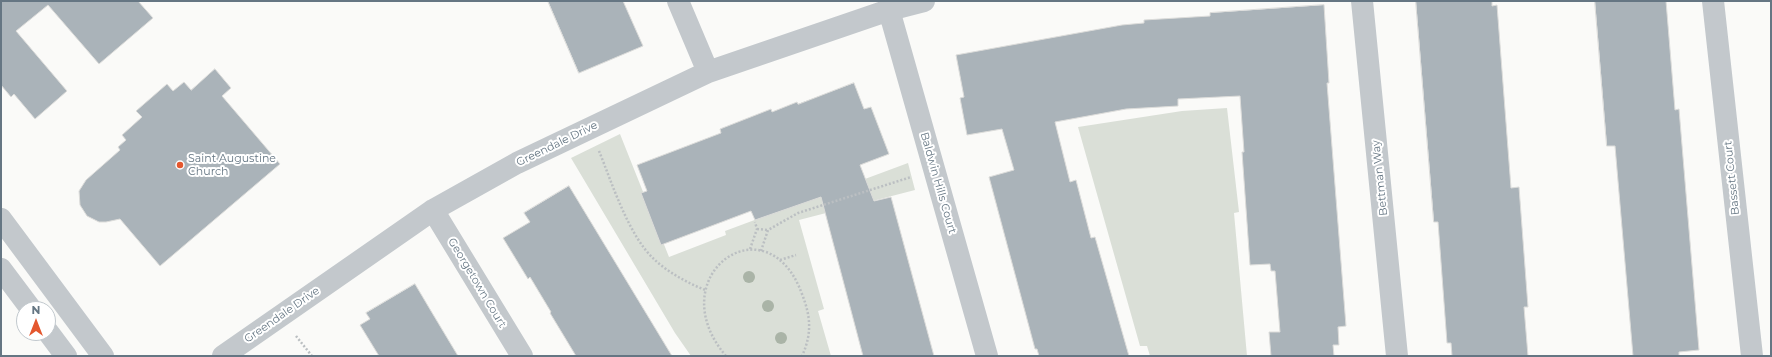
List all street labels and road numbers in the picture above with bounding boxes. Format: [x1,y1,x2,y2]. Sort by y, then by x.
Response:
street label: Greendale Drive [514,119,600,169]
street label: Baldwin Hills Court [917,131,959,235]
street label: Bettman Way [1369,139,1391,217]
street label: Bassett Court [1722,140,1742,216]
street label: Georgetown Court [445,236,509,330]
street label: Greendale Drive [242,284,322,346]

